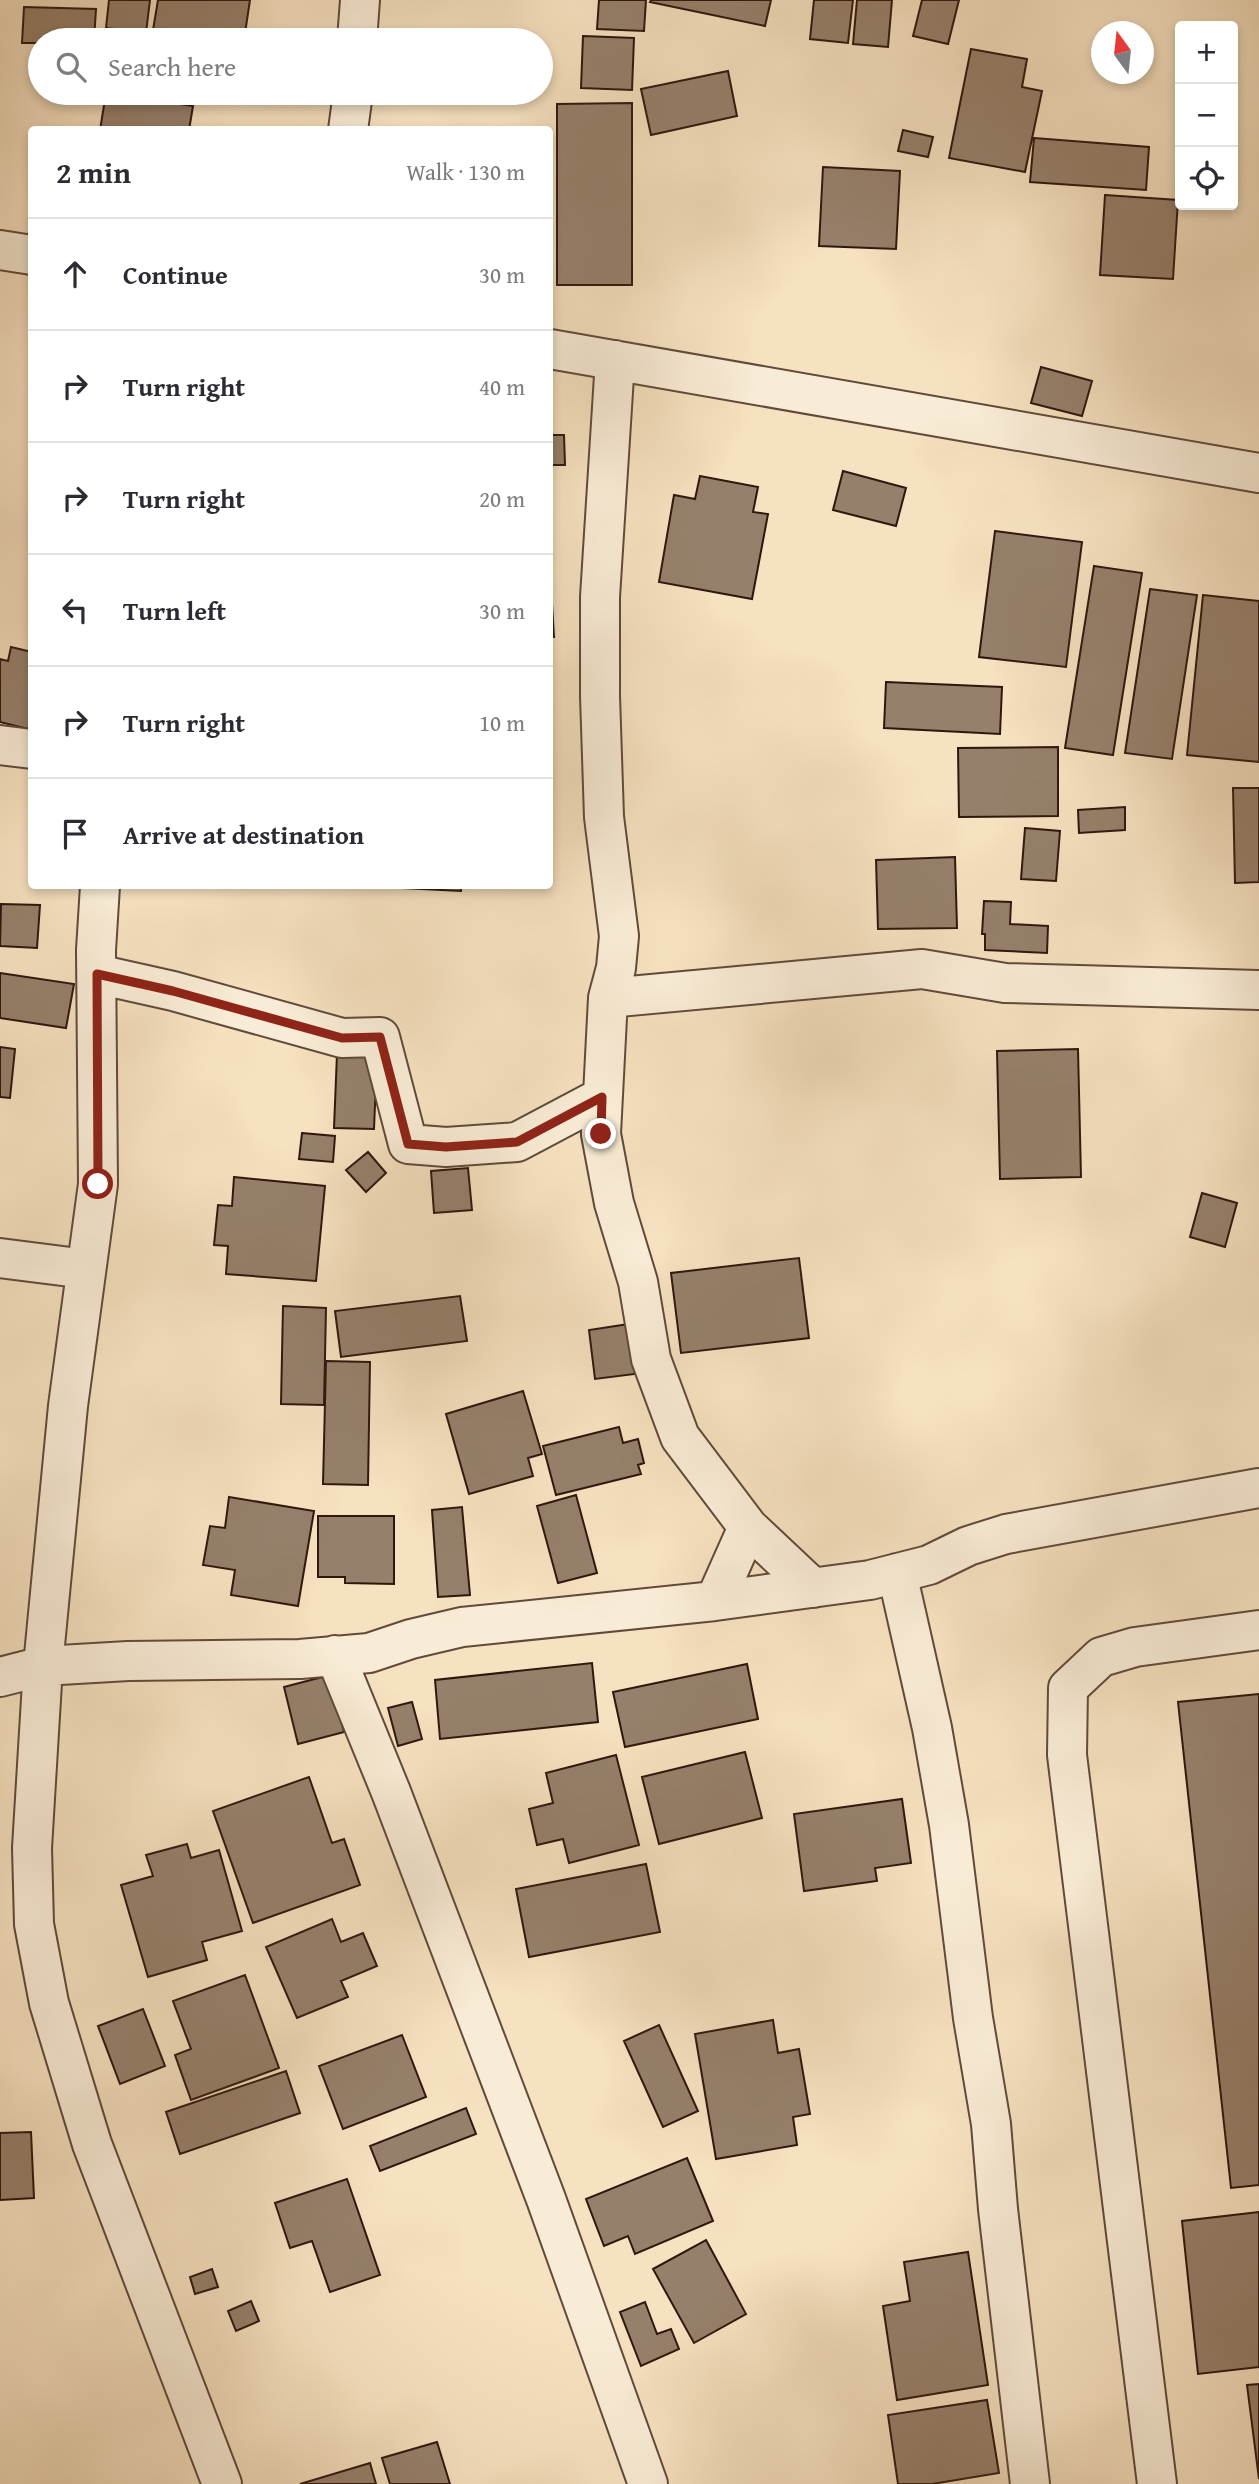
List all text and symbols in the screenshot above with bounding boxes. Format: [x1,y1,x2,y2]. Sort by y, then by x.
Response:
north arrow [1091,21,1154,84]
map controls [1175,21,1238,210]
button: + [1175,21,1238,84]
search box [28,28,553,105]
text: Search here [108,47,236,86]
icon: search [52,48,90,86]
button: − [1175,84,1238,147]
button: locate [1175,147,1238,210]
text: 2 min [56,150,131,194]
text: Walk · 130 m [406,155,525,188]
icon: ahead [56,255,94,293]
text: Continue [123,255,228,294]
text: 30 m [479,258,525,291]
icon: right [56,367,94,405]
text: Turn right [123,367,245,406]
text: 40 m [479,370,525,403]
icon: right [56,479,94,517]
text: Turn right [123,479,245,518]
text: 20 m [479,482,525,515]
icon: left [56,591,94,629]
text: Turn left [123,591,226,630]
text: 30 m [479,594,525,627]
icon: right [56,703,94,741]
text: Turn right [123,703,245,742]
text: 10 m [479,706,525,739]
icon: arrive [56,815,94,853]
text: Arrive at destination [123,815,364,854]
route end [585,1118,616,1149]
route start [82,1168,113,1199]

